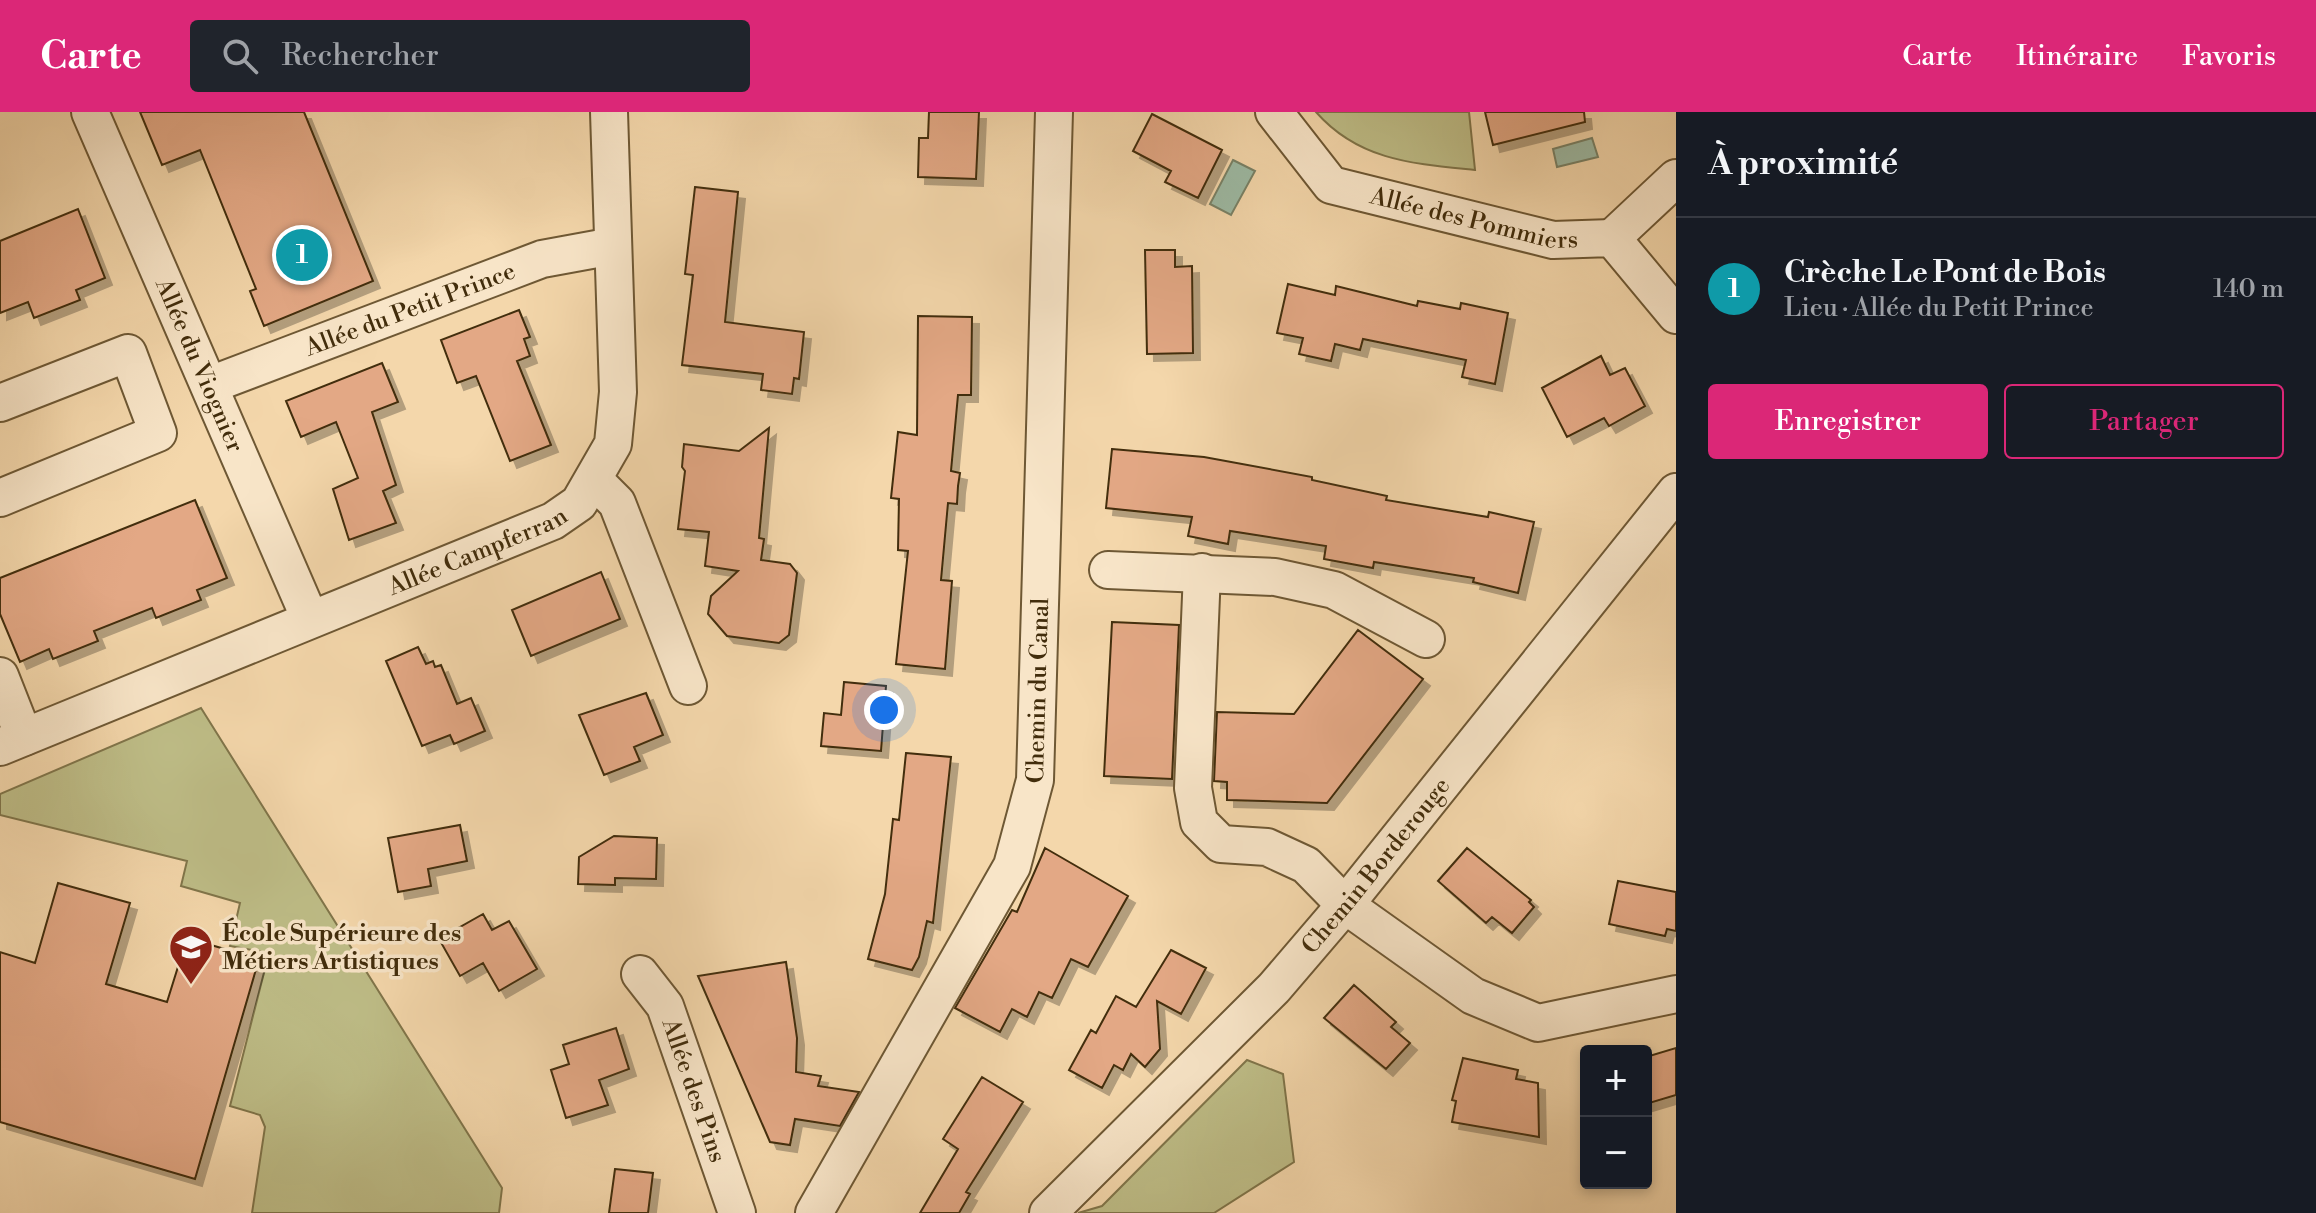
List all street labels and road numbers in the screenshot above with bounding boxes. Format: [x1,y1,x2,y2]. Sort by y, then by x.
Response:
street label: Allée des Pommiers [1366,181,1578,256]
street label: Allée du Petit Prince [300,256,520,364]
street label: Allée du Viognier [148,273,250,457]
street label: Allée Campferran [383,501,574,603]
street label: Chemin du Canal [1021,597,1056,784]
street label: Chemin Borderouge [1296,772,1457,961]
street label: Allée des Pins [654,1014,732,1167]

